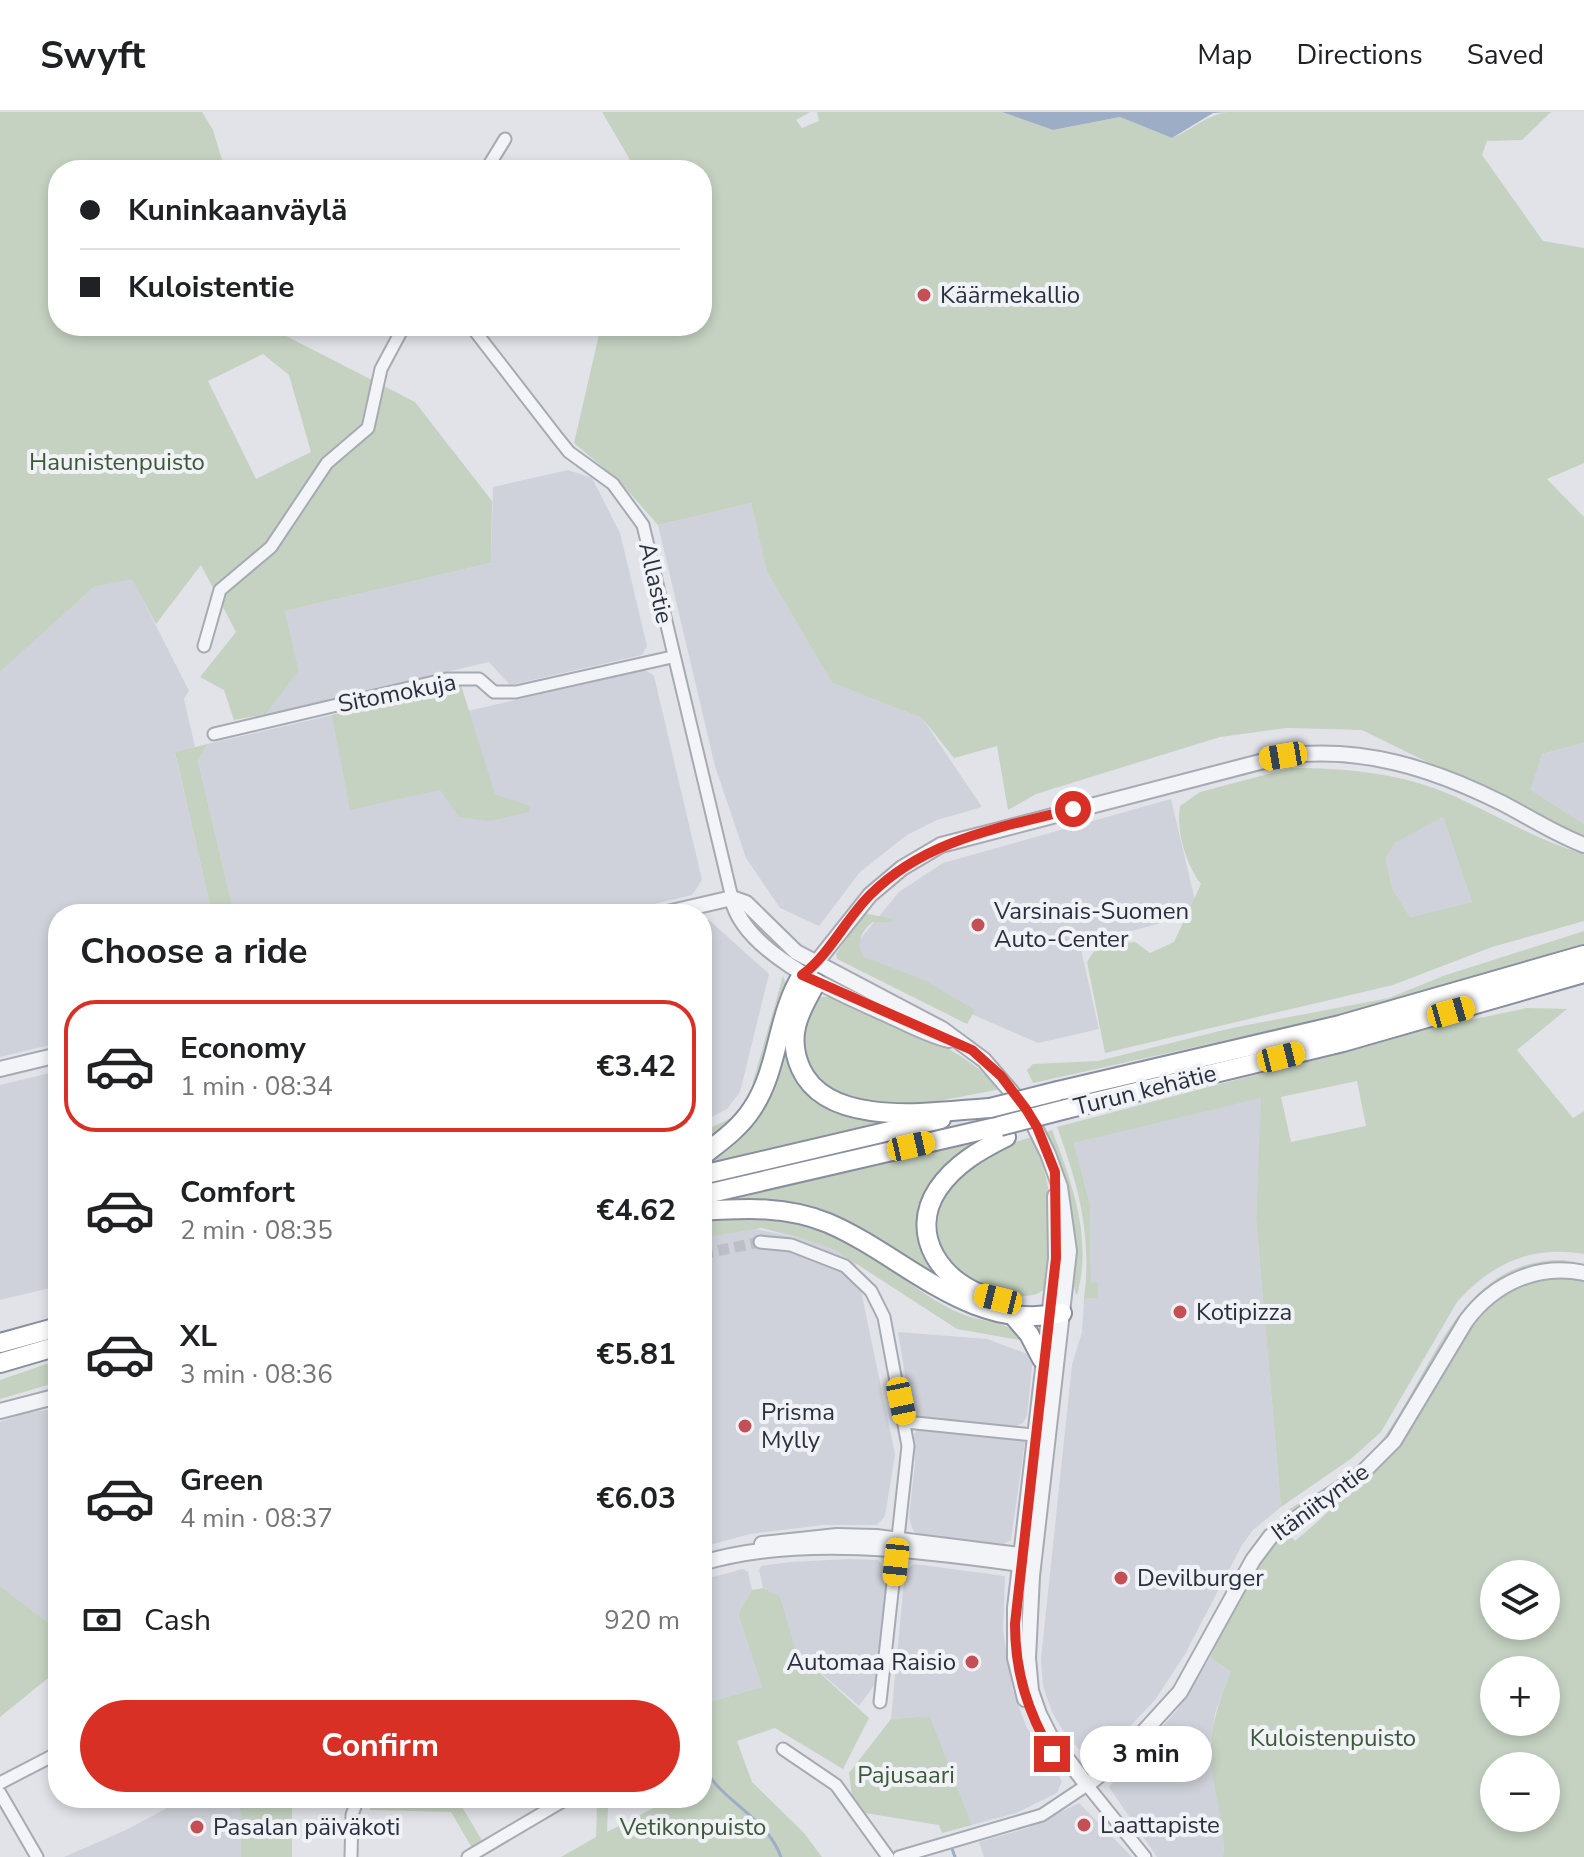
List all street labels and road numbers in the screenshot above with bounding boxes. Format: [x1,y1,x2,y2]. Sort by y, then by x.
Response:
street label: Allastie [631,539,681,627]
street label: Sitomokuja [335,666,459,720]
street label: Turun kehätie [1070,1057,1220,1123]
street label: Itäniityntie [1265,1456,1375,1548]

